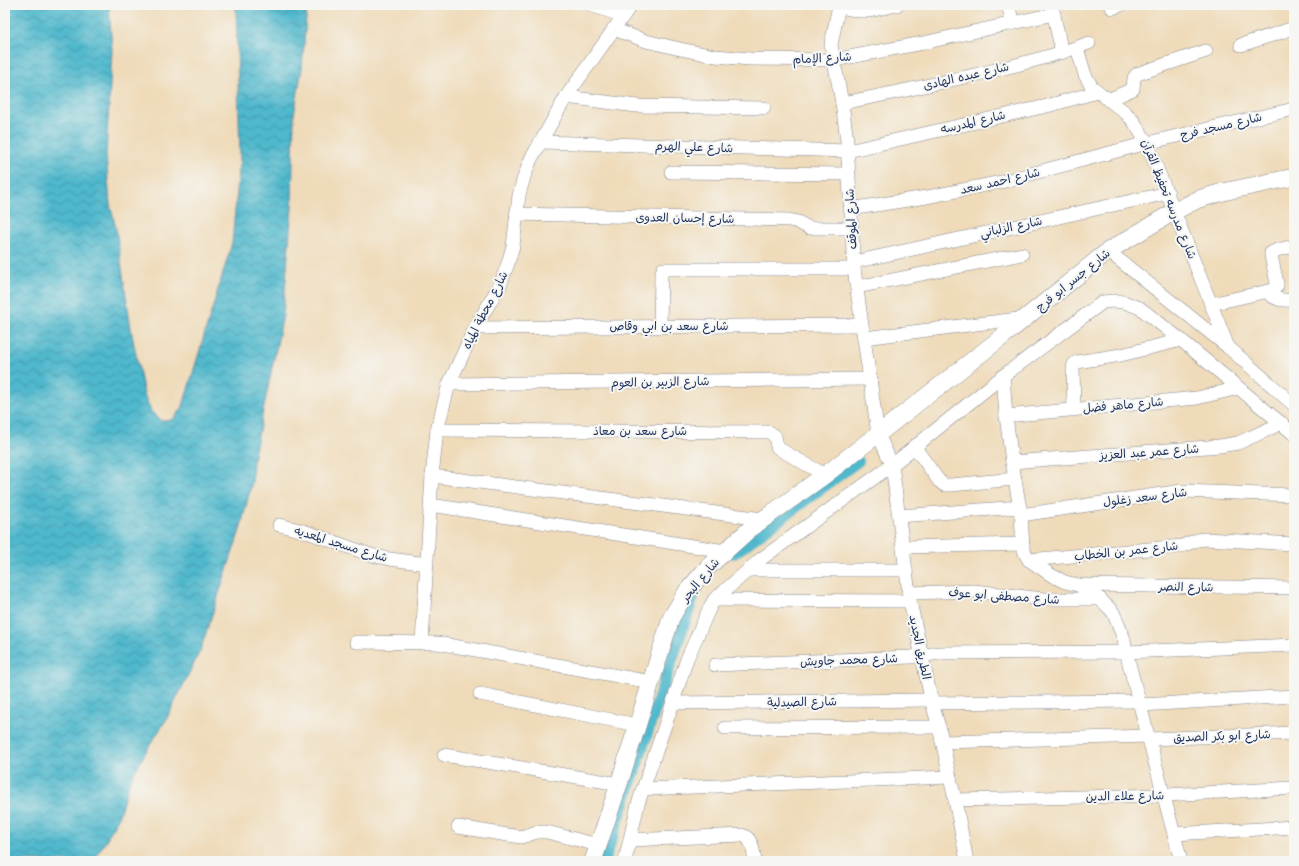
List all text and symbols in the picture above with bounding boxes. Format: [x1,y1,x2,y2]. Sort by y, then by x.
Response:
street label: شارع الإمام [792,49,852,69]
street label: شارع عبده الهادى [922,59,1011,95]
street label: شارع المدرسه [939,108,1007,138]
street label: شارع مسجد فرج [1179,110,1264,144]
street label: شارع مدرسه تحفيظ القرآن [1137,137,1199,262]
street label: شارع علي الهرم [654,139,733,159]
street label: شارع احمد سعد [959,165,1042,199]
street label: شارع الموقف [842,188,862,250]
street label: شارع إحسان العدوى [635,210,735,228]
street label: شارع الزلباني [979,214,1044,244]
street label: شارع جسر ابو فرج [1033,246,1114,316]
street label: شارع محطة المياه [459,269,512,352]
street label: شارع سعد بن ابي وقاص [609,319,729,337]
street label: شارع الزبير بن العوم [611,374,710,392]
street label: شارع ماهر فضل [1082,394,1164,418]
street label: شارع سعد بن معاذ [593,424,687,440]
street label: شارع عمر عبد العزيز [1098,442,1200,465]
street label: شارع سعد زغلول [1102,485,1188,511]
street label: شارع مسجد المعديه [292,523,389,567]
street label: شارع عمر بن الخطاب [1073,539,1179,565]
street label: شارع البحر [677,555,724,607]
street label: شارع النصر [1157,580,1214,596]
street label: شارع مصطفى ابو عوف [948,585,1060,609]
street label: الطريق الجديد [905,613,934,681]
street label: شارع محمد جاويش [800,651,898,671]
street label: شارع الصيدلية [767,694,837,712]
street label: شارع ابو بكر الصديق [1173,727,1271,747]
street label: شارع علاء الدين [1086,788,1164,806]

